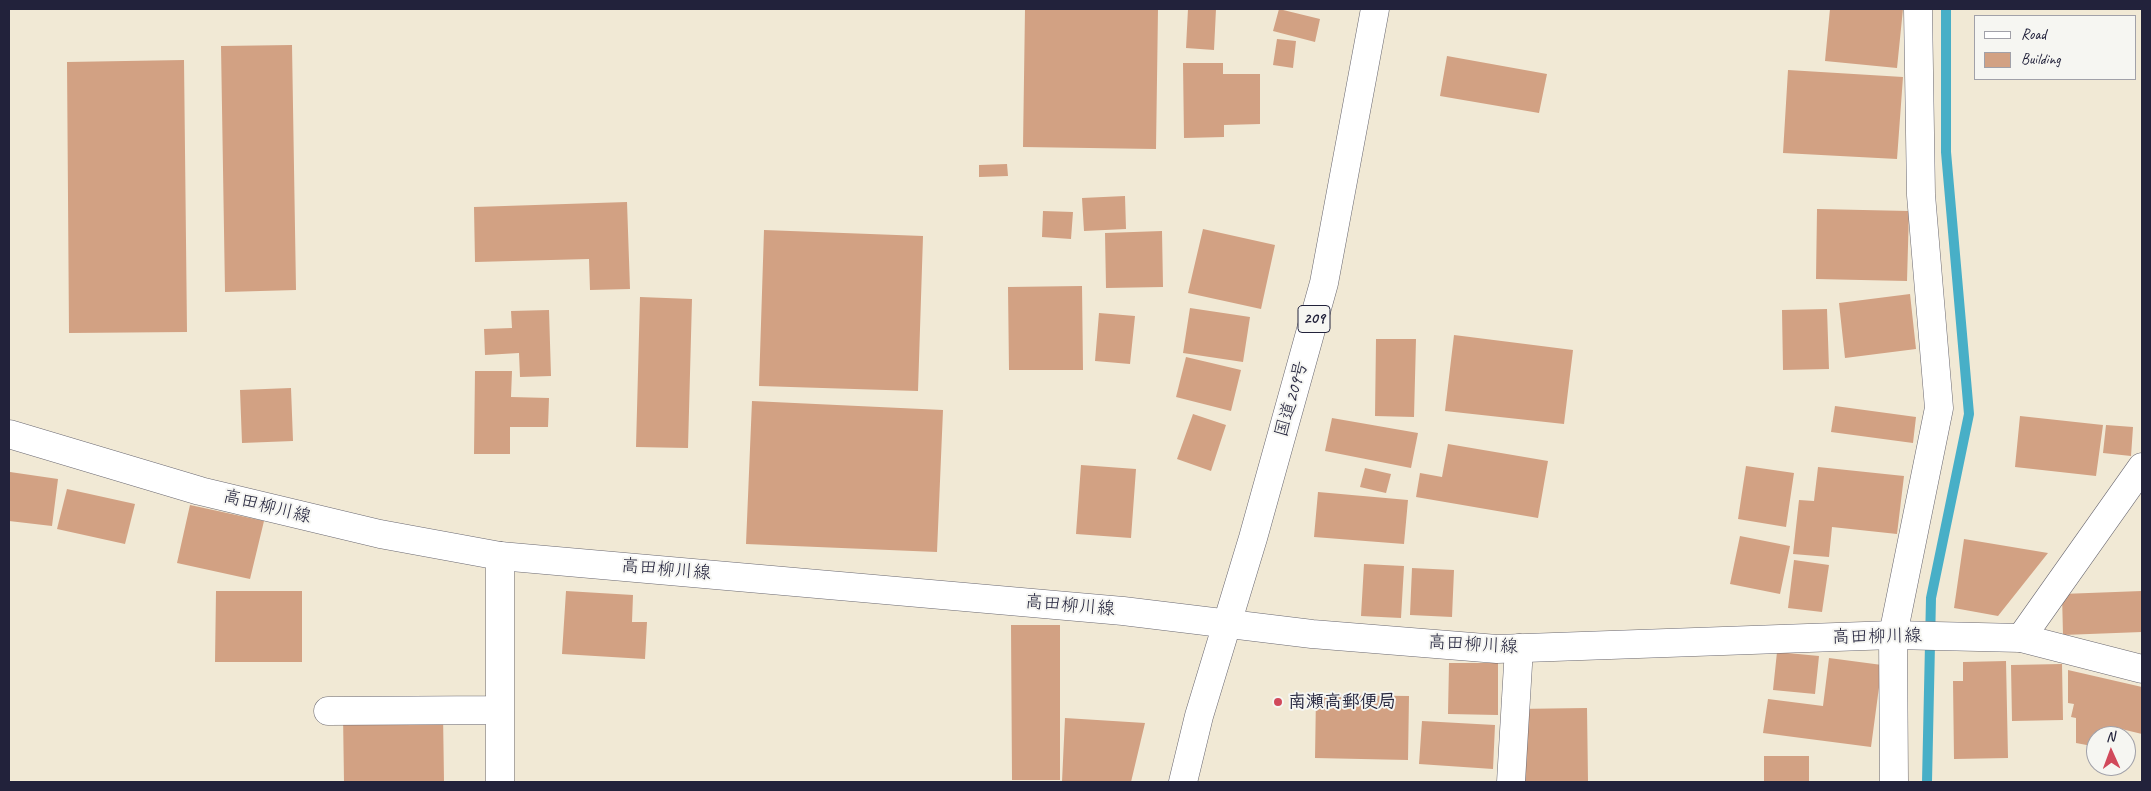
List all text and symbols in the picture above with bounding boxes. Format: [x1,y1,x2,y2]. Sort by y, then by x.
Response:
legend [1974,15,2136,80]
text: Road [2021,25,2046,44]
text: Building [2021,50,2060,69]
road number: 209 [1298,306,1330,332]
street label: 国道209号 [1271,358,1313,440]
street label: 高田柳川線 [221,486,313,528]
street label: 高田柳川線 [620,555,712,585]
street label: 高田柳川線 [1024,591,1116,621]
street label: 高田柳川線 [1832,625,1922,649]
street label: 高田柳川線 [1427,632,1519,658]
place label: 南瀬高郵便局 [1288,691,1396,713]
marker: 南瀬高郵便局 [1272,696,1284,708]
north arrow [2086,726,2136,776]
text: N [2106,728,2115,745]

